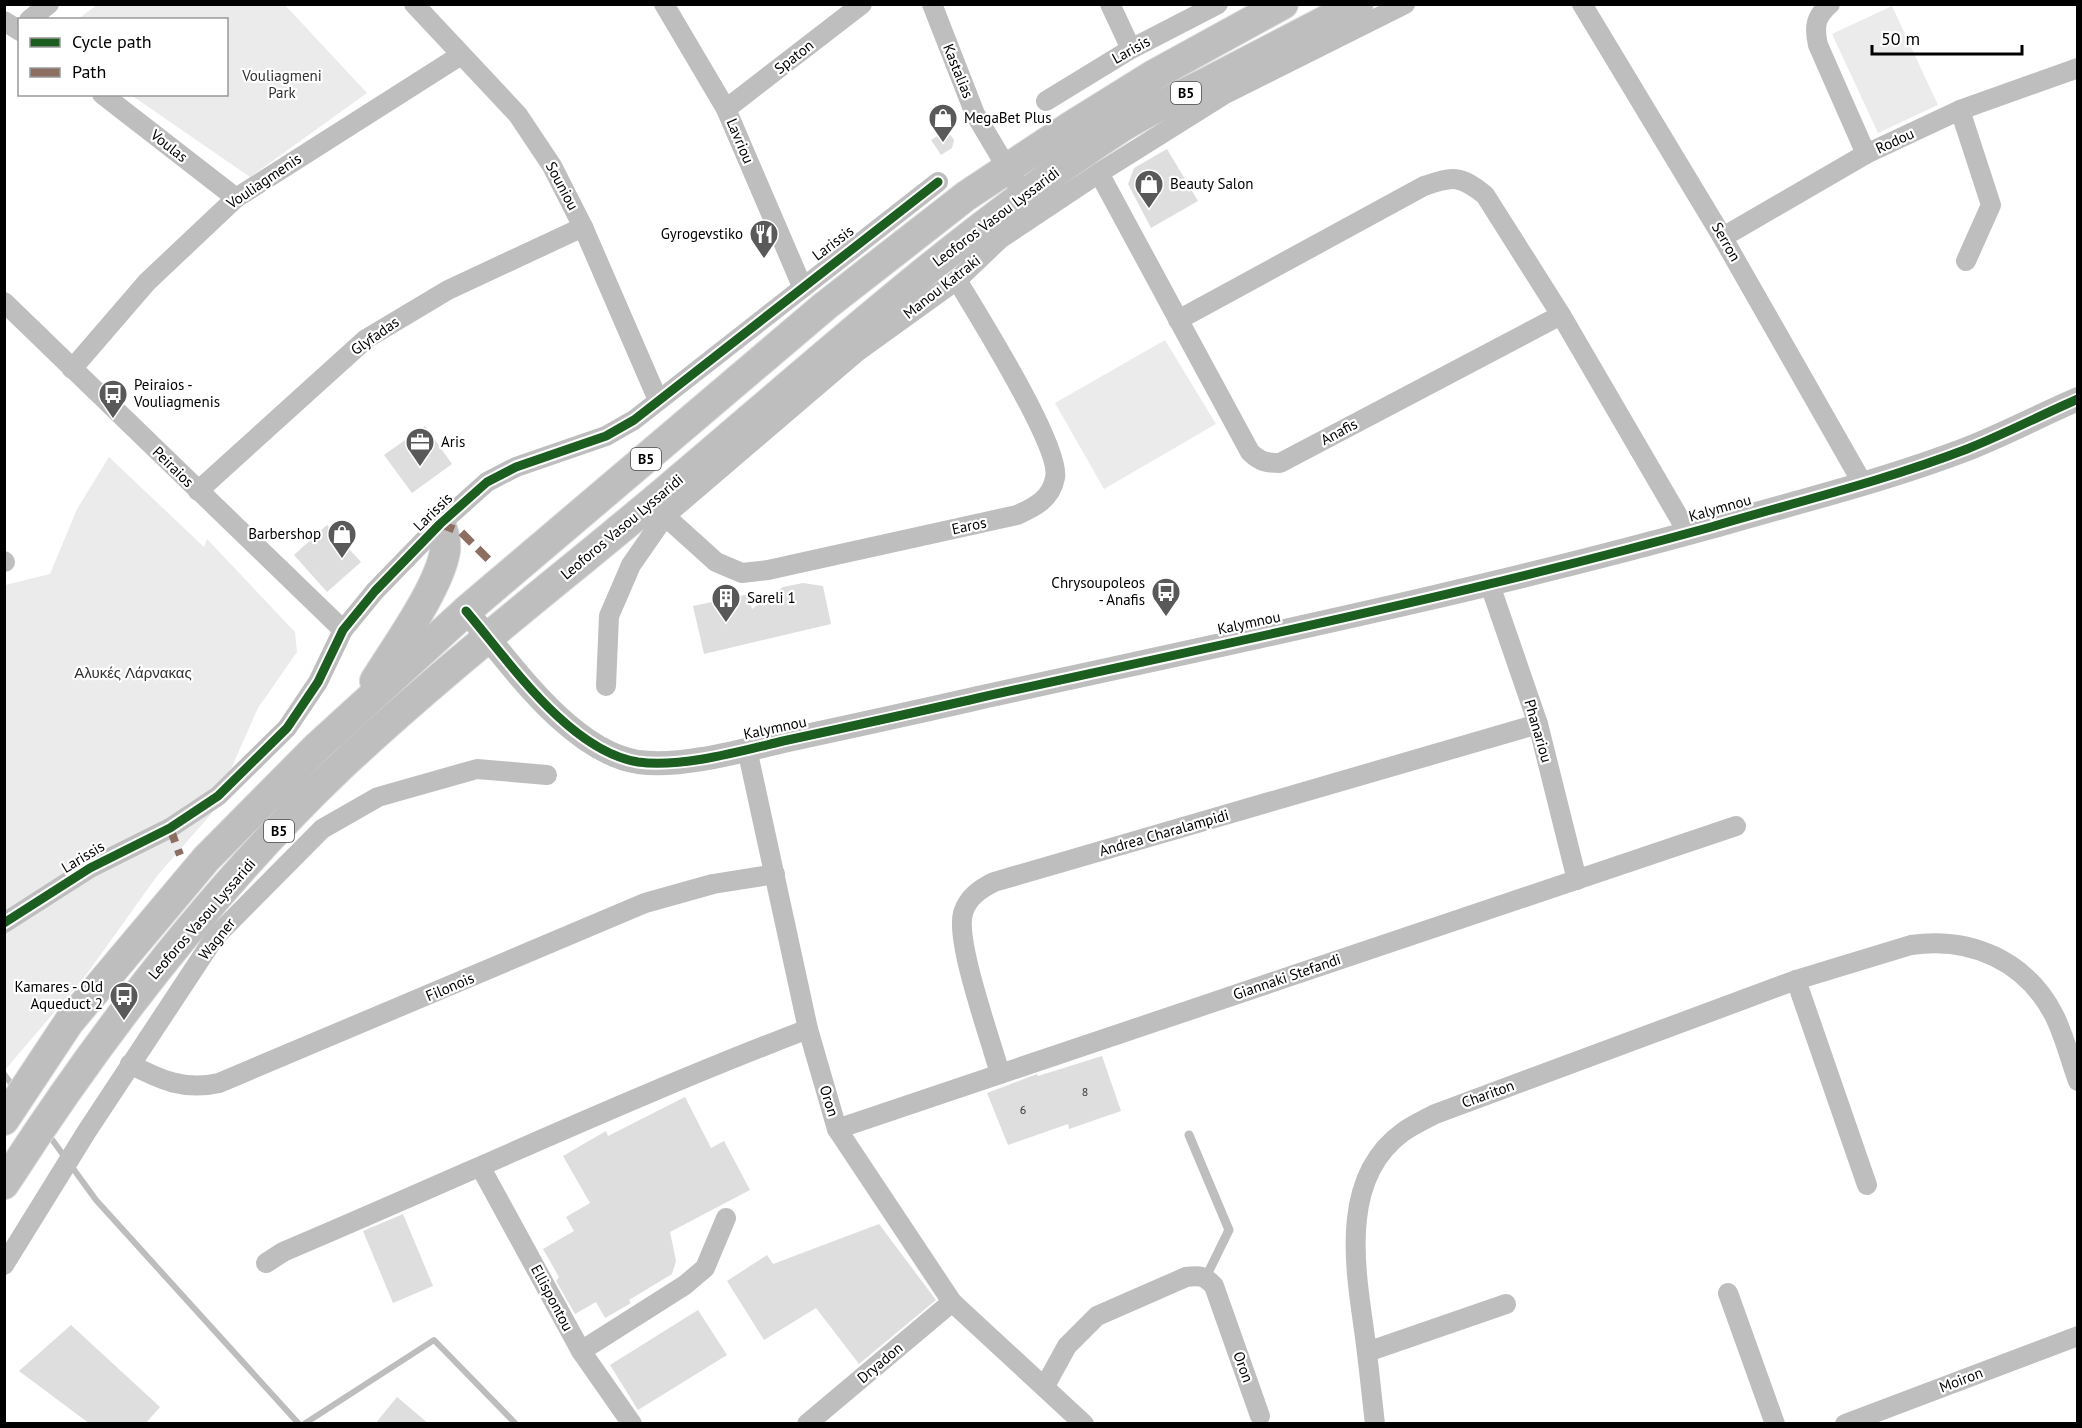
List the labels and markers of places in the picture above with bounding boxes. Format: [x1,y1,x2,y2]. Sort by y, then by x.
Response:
shop icon: MegaBet Plus [927,102,959,144]
place label: MegaBet Plus [964,108,1051,127]
shop icon: Beauty Salon [1133,168,1165,210]
place label: Beauty Salon [1170,174,1253,193]
restaurant icon: Gyrogevstiko [748,218,780,260]
place label: Gyrogevstiko [661,224,743,243]
place label: Peiraios - Vouliagmenis [133,375,220,411]
bus stop icon: Peiraios - Vouliagmenis [97,378,129,420]
office icon: Aris [404,426,436,468]
place label: Aris [441,432,465,451]
shop icon: Barbershop [326,518,358,560]
place label: Barbershop [248,524,321,543]
place label: Chrysoupoleos - Anafis [1051,573,1145,609]
bus stop icon: Chrysoupoleos - Anafis [1150,576,1182,618]
building icon: Sareli 1 [710,582,742,624]
place label: Sareli 1 [747,588,796,607]
place label: Kamares - Old Aqueduct 2 [14,977,103,1013]
bus stop icon: Kamares - Old Aqueduct 2 [108,980,140,1022]

